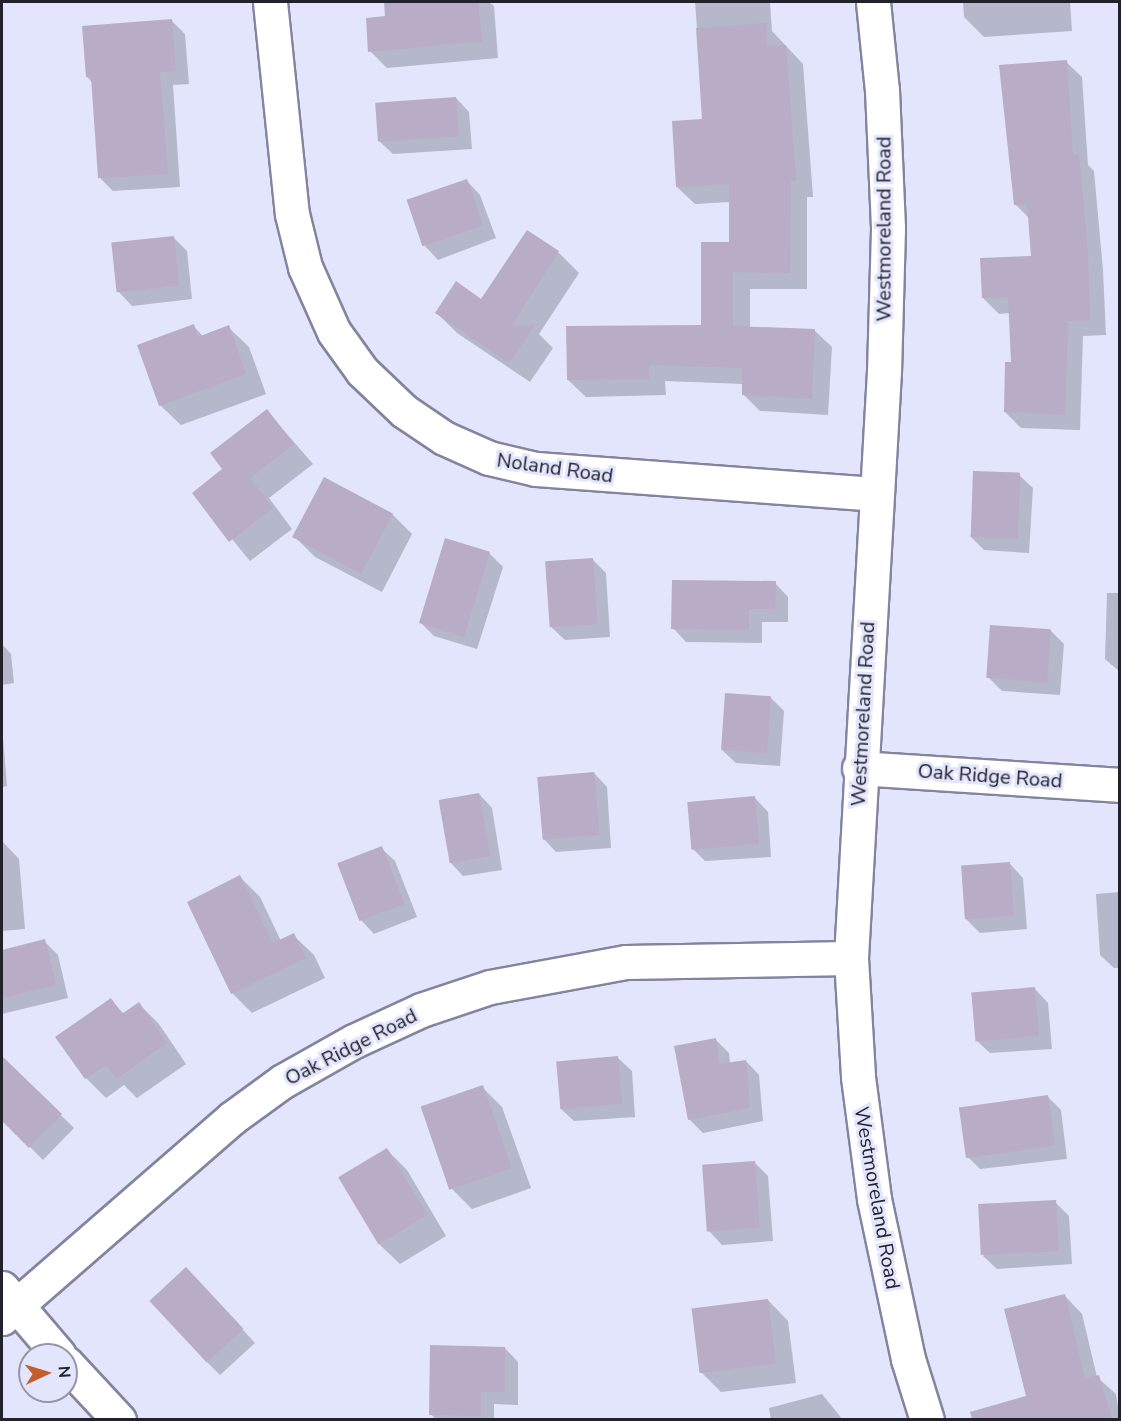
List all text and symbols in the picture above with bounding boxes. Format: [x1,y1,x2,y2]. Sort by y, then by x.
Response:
street label: Westmoreland Road [872,136,896,322]
street label: Noland Road [495,448,615,488]
street label: Westmoreland Road [846,621,880,807]
street label: Oak Ridge Road [917,759,1063,793]
street label: Oak Ridge Road [281,1003,421,1091]
street label: Westmoreland Road [849,1105,905,1291]
north arrow [18,1343,78,1403]
text: N [53,1365,75,1379]

